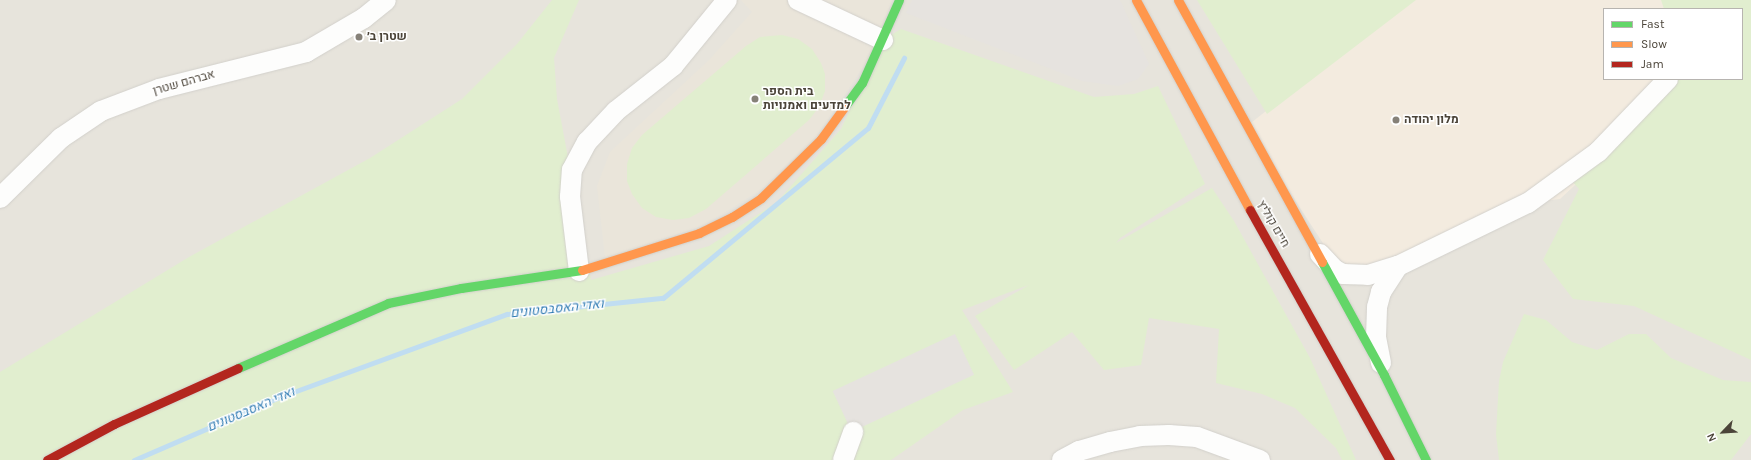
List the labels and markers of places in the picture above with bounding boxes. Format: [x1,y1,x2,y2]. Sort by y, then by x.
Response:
place label: שטרן ב׳ [367,30,407,44]
marker: שטרן ב׳ [354,32,364,42]
place label: בית הספר למדעים ואמנויות [763,85,851,113]
marker: בית הספר למדעים ואמנויות [750,94,760,104]
place label: מלון יהודה [1404,113,1459,127]
marker: מלון יהודה [1391,115,1401,125]

